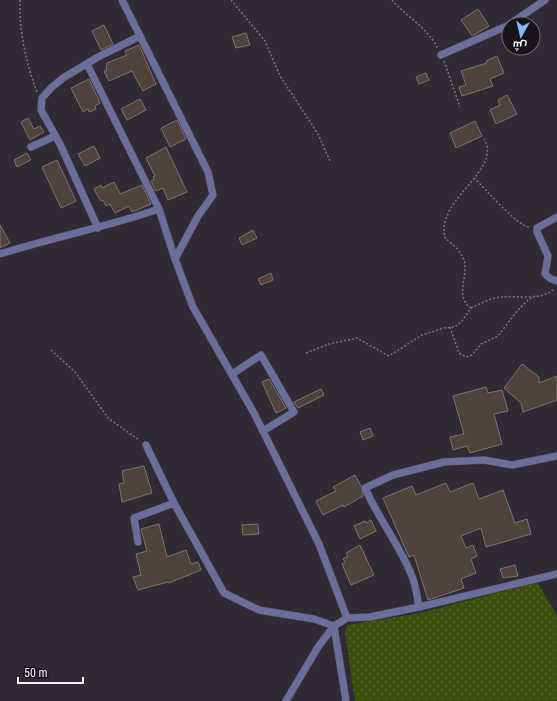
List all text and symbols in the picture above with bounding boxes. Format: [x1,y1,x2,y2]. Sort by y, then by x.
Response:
north arrow [501,16,541,56]
text: ش [512,38,528,53]
scale bar [18,659,83,685]
text: 50 m [24,666,48,680]

